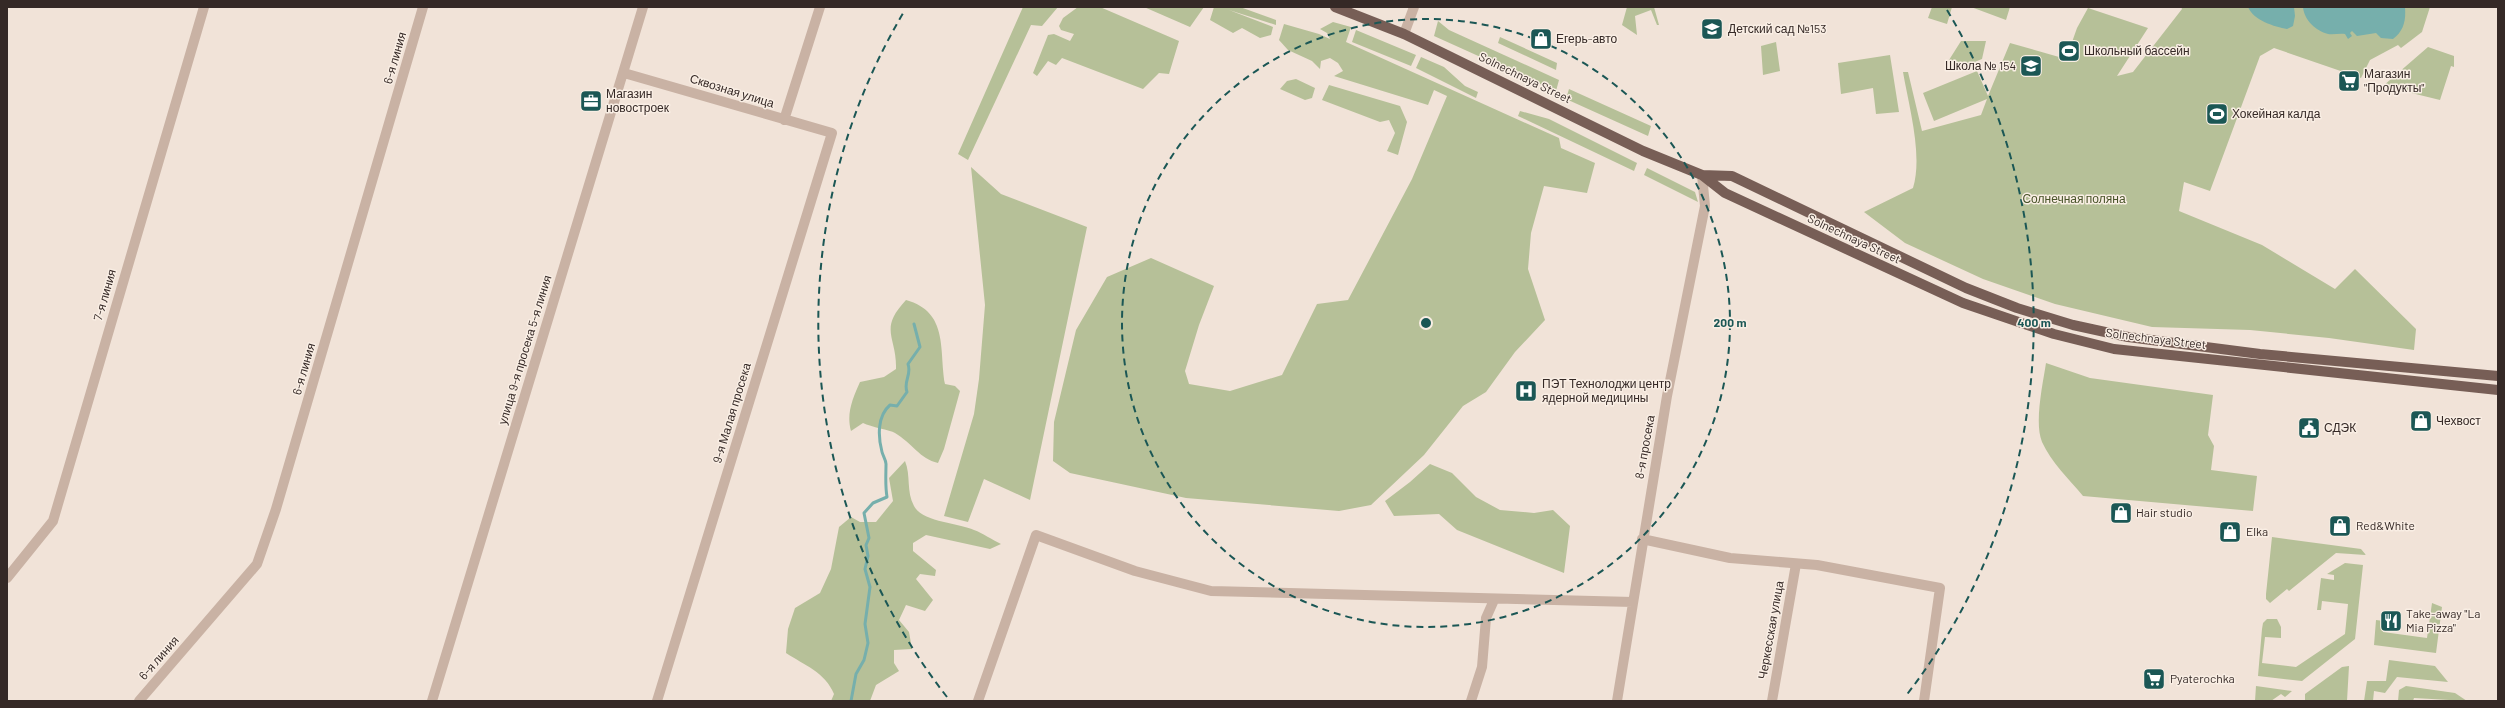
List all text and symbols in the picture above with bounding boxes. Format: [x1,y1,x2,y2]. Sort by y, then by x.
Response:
school or university icon: Детский сад №153 [1699,16,1725,42]
place label: Детский сад №153 [1728,21,1826,36]
shop icon: Егерь-авто [1528,26,1554,52]
street label: 6-я линия [380,30,408,85]
place label: Егерь-авто [1556,31,1618,46]
sports icon: Школьный бассейн [2056,38,2082,64]
place label: Школьный бассейн [2084,43,2190,57]
street label: Solnechnaya Street [1477,49,1574,106]
school or university icon: Школа № 154 [2018,53,2044,79]
place label: Школа № 154 [1945,58,2016,72]
place label: Магазин "Продукты" [2364,66,2425,95]
supermarket icon: Магазин "Продукты" [2336,68,2362,94]
street label: Сквозная улица [688,71,776,111]
place label: Магазин новостроек [606,86,670,115]
office icon: Магазин новостроек [578,88,604,114]
sports icon: Хокейная калда [2204,101,2230,127]
place label: Хокейная калда [2232,106,2321,121]
park label: Солнечная поляна [2022,191,2126,205]
street label: Solnechnaya Street [1806,210,1903,266]
street label: 7-я линия [90,267,118,322]
street label: улица 9-я просека 5-я линия [495,273,554,426]
text: 200 m [1714,315,1746,329]
text: 400 m [2017,315,2051,329]
centre of rings [1419,316,1433,330]
street label: Solnechnaya Street [2105,325,2207,351]
street label: 6-я линия [289,341,317,396]
street label: 9-я Малая просека [709,361,754,465]
place label: ПЭТ Технолоджи центр ядерной медицины [1542,376,1671,405]
hospital icon: ПЭТ Технолоджи центр ядерной медицины [1513,378,1539,404]
shop icon: Чехвост [2408,408,2434,434]
street label: 8-я просека [1632,413,1658,480]
place label: Чехвост [2436,413,2481,427]
public building icon: СДЭК [2296,415,2322,441]
place label: СДЭК [2324,420,2356,435]
shop icon: Hair studio [2108,500,2134,526]
place label: Hair studio [2136,505,2193,519]
shop icon: Red&White [2327,513,2353,539]
place label: Red&White [2356,518,2415,532]
shop icon: Elka [2217,519,2243,545]
place label: Elka [2246,524,2268,538]
street label: Черкесская улица [1754,579,1787,680]
place label: Take-away "La Mia Pizza" [2406,606,2480,634]
restaurant icon: Take-away "La Mia Pizza" [2378,608,2404,634]
street label: 6-я линия [135,633,181,682]
supermarket icon: Pyaterochka [2141,666,2167,692]
place label: Pyaterochka [2170,671,2235,685]

